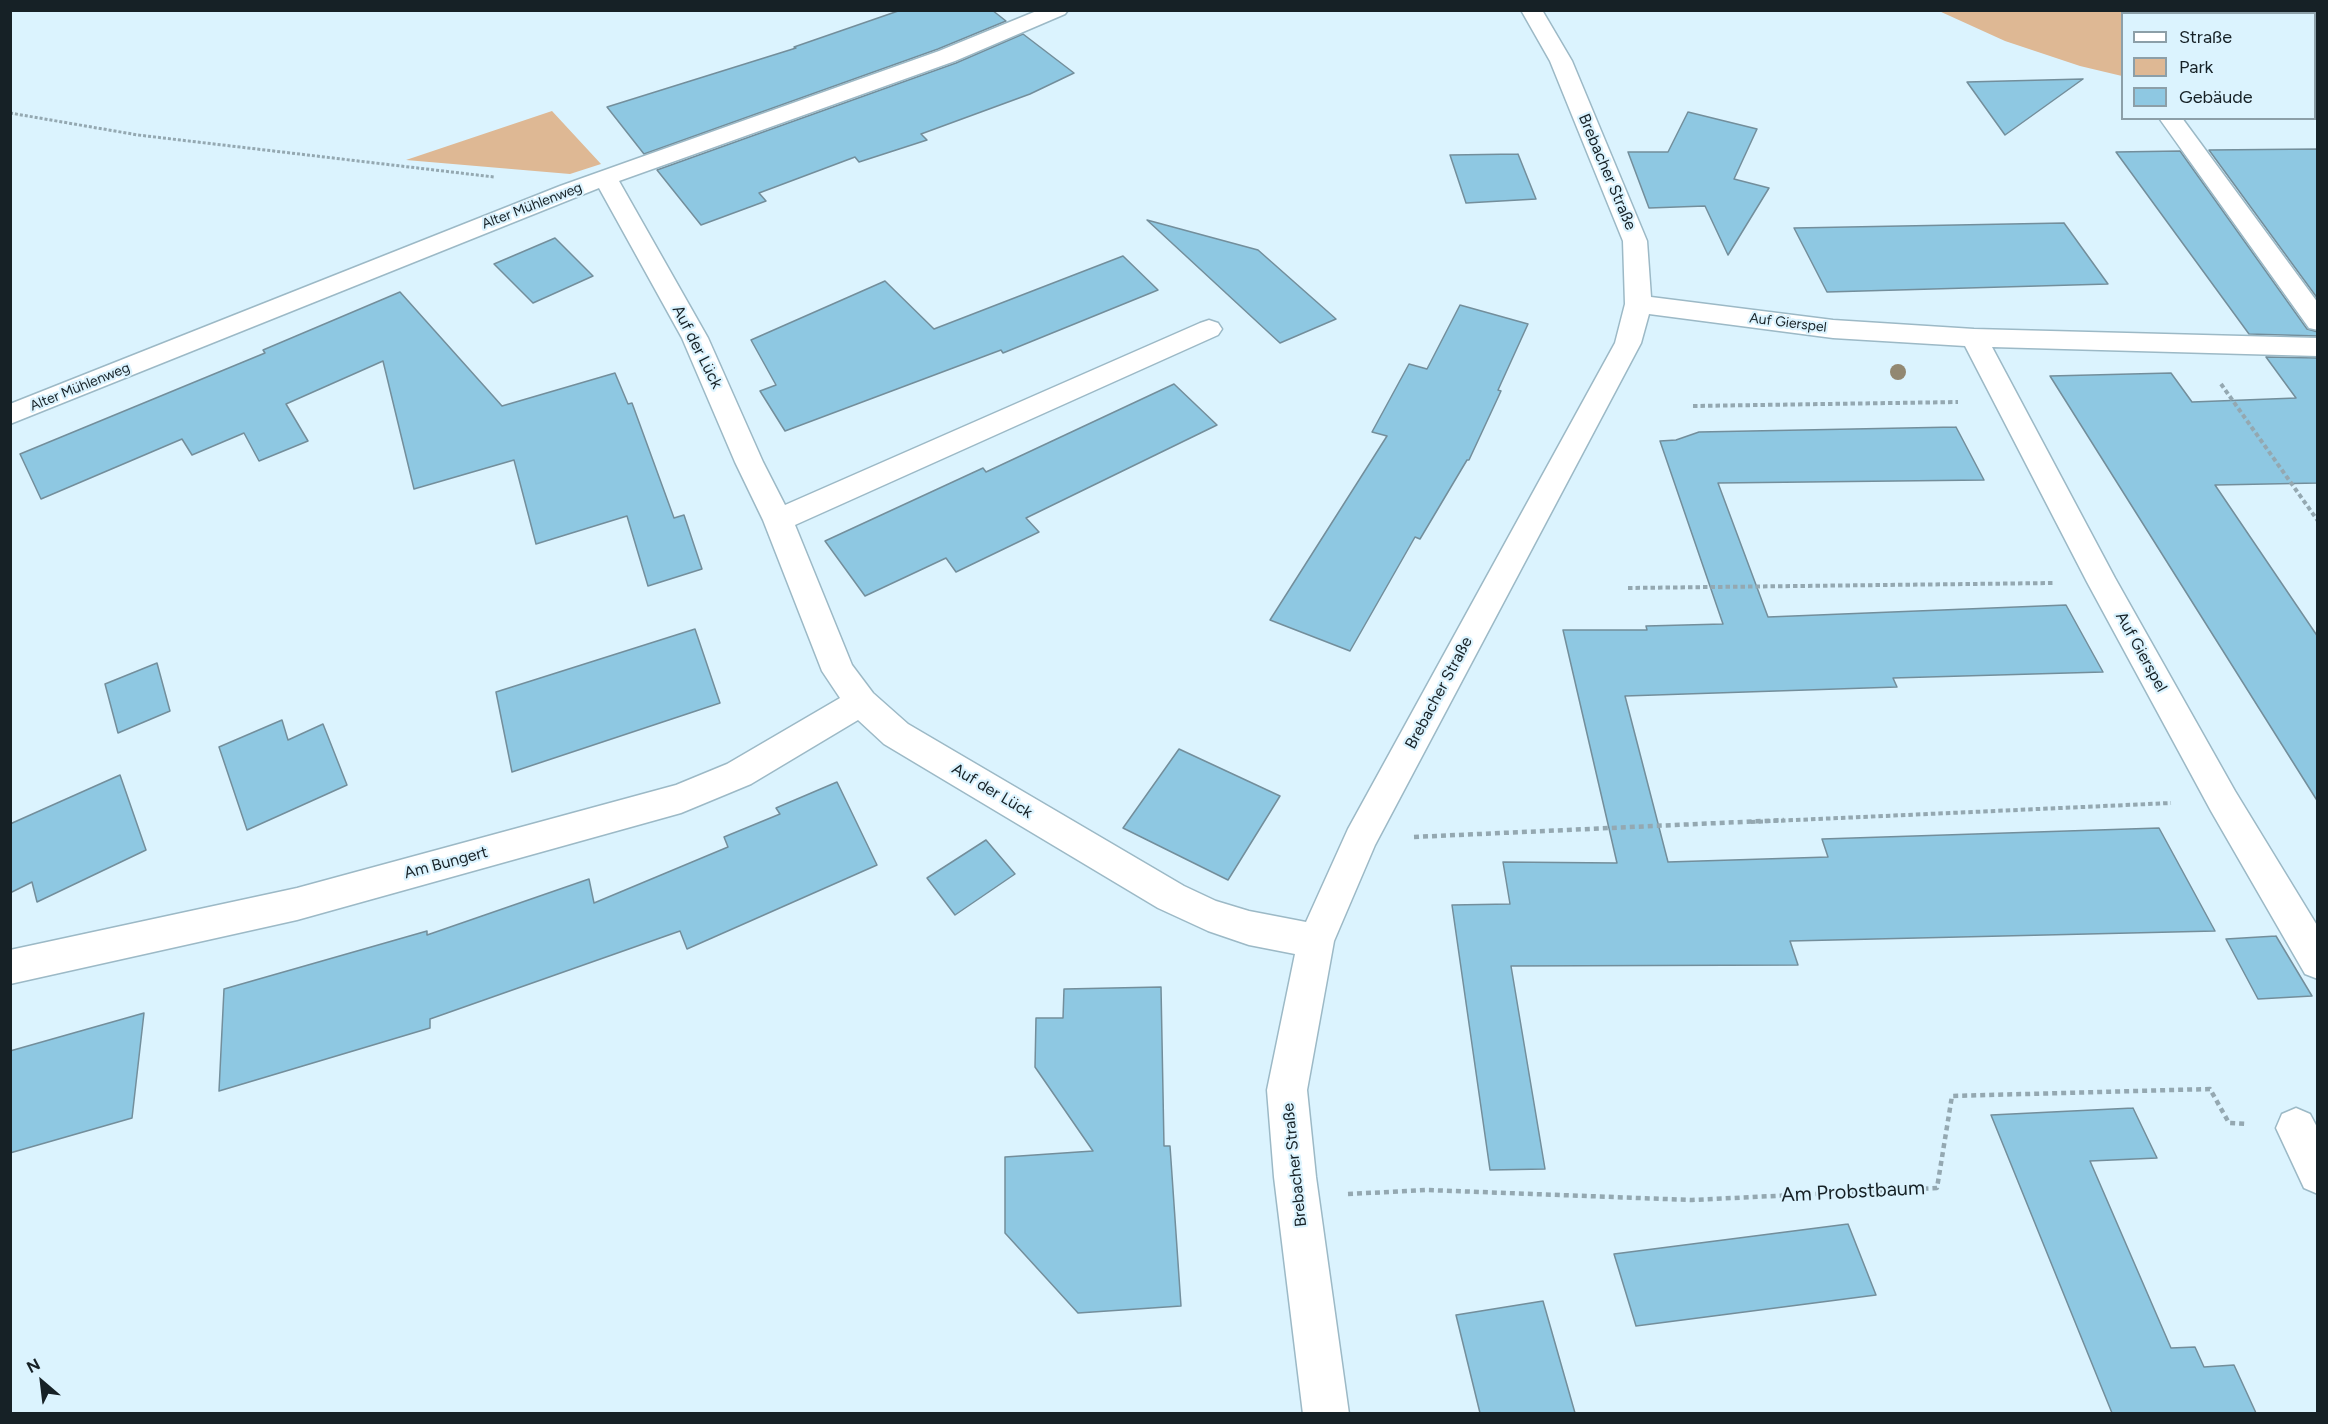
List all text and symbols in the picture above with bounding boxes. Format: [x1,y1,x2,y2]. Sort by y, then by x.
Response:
legend [2121,12,2316,120]
text: Straße [2179,26,2232,48]
text: Park [2179,56,2213,78]
text: Gebäude [2179,86,2253,108]
street label: Brebacher Straße [1574,111,1640,233]
street label: Alter Mühlenweg [479,179,585,233]
street label: Auf der Lück [668,302,726,392]
street label: Auf Gierspel [1748,310,1828,336]
street label: Alter Mühlenweg [28,359,132,415]
street label: Auf Gierspel [2111,609,2171,695]
street label: Brebacher Straße [1401,634,1477,752]
street label: Auf der Lück [948,759,1036,823]
street label: Am Bungert [402,843,490,883]
street label: Brebacher Straße [1279,1102,1311,1228]
street label: Am Probstbaum [1780,1176,1926,1208]
north arrow [12,1352,72,1412]
text: N [23,1354,43,1377]

